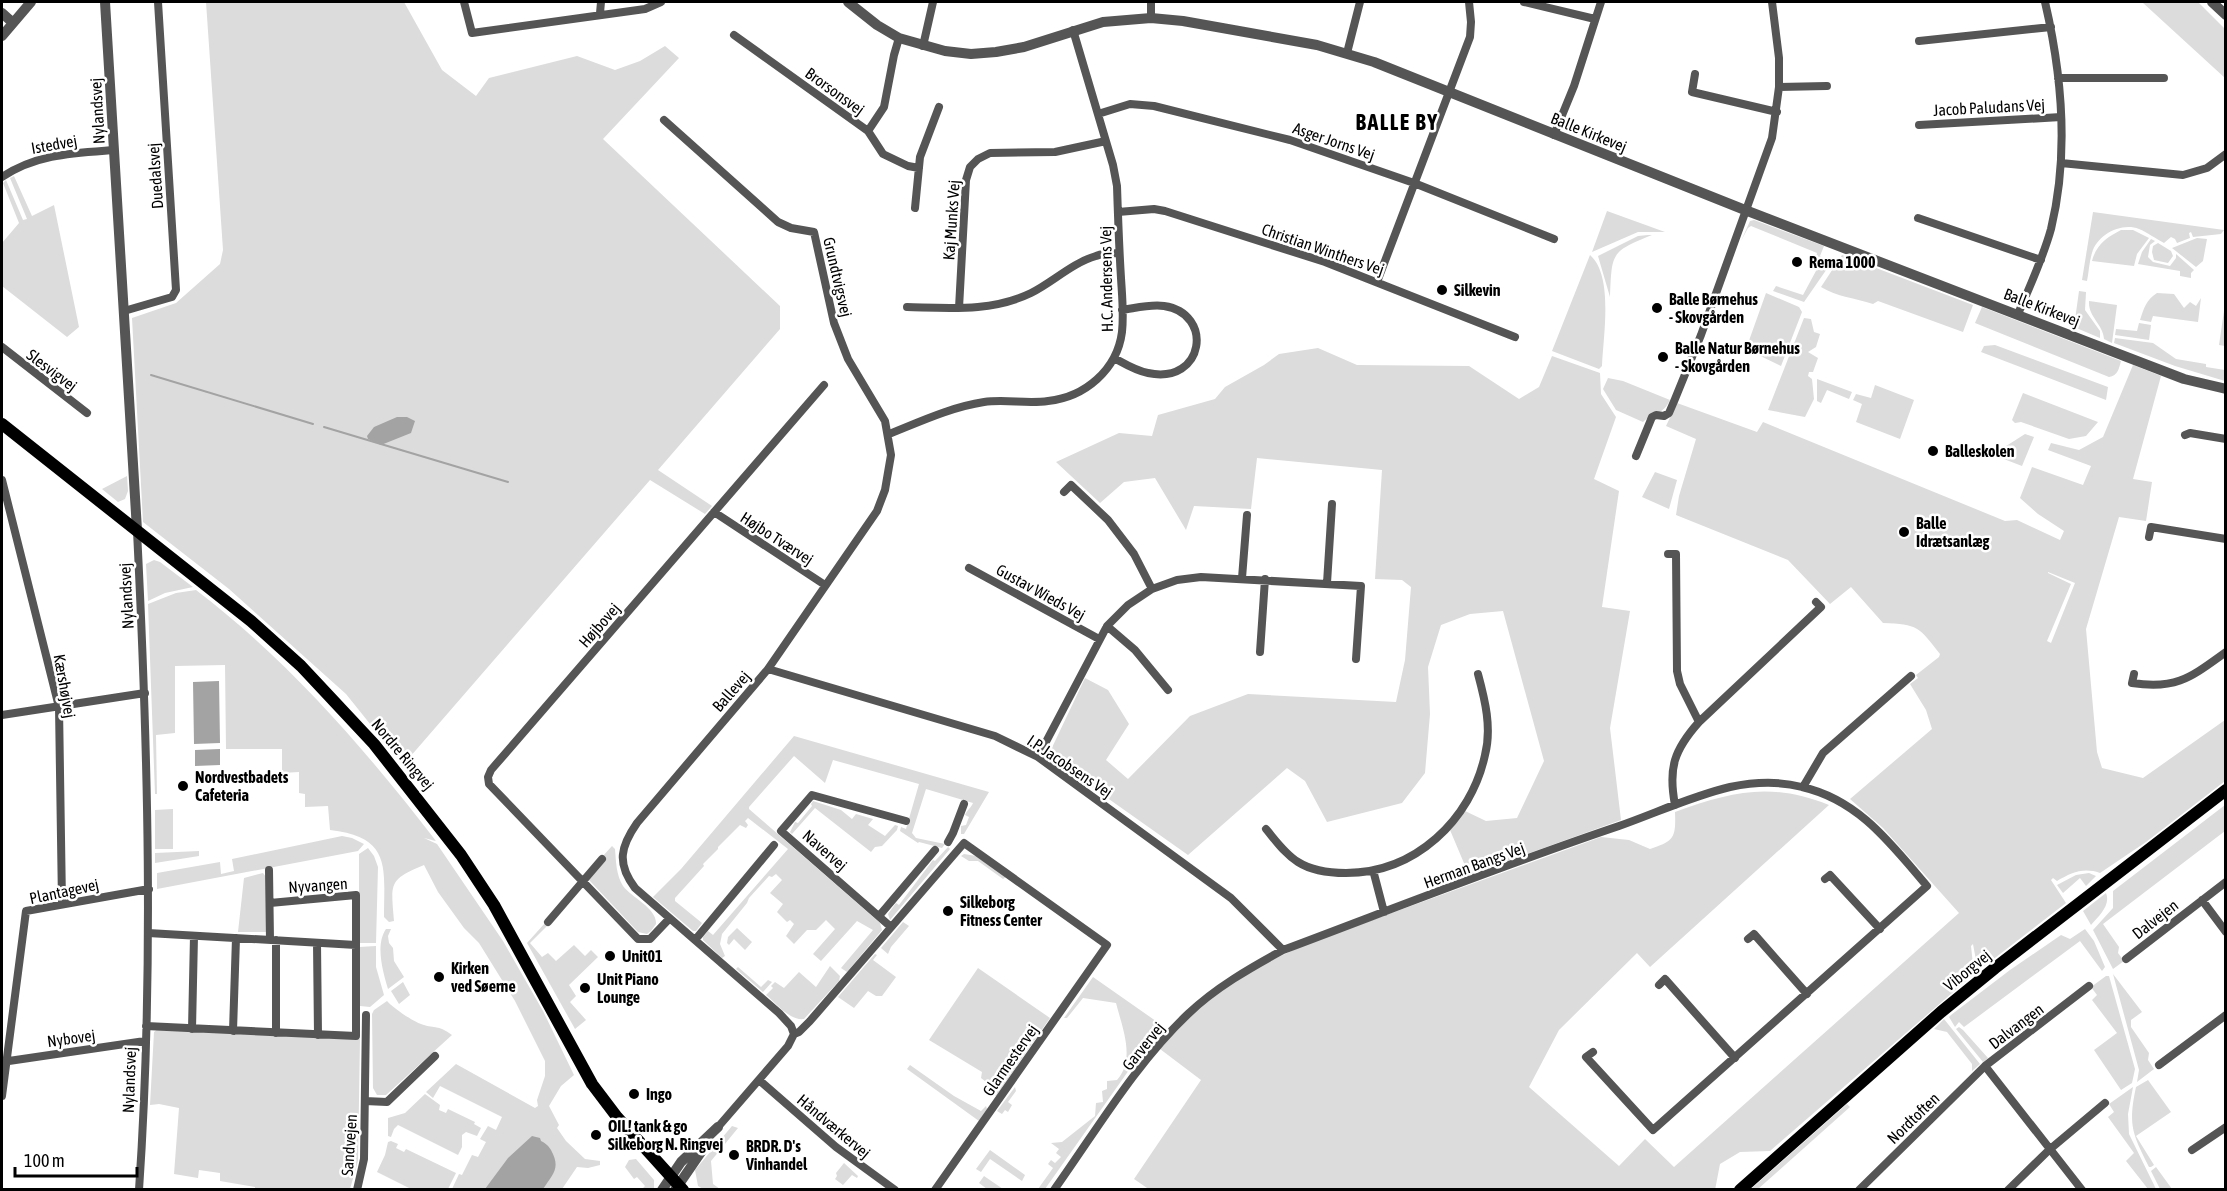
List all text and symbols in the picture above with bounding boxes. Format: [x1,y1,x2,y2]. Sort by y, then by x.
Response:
street label: Brorsonsvej [801,64,868,119]
street label: Nylandsvej [86,77,109,144]
street label: Jacob Paludans Vej [1933,95,2045,120]
district label: BALLE BY [1356,109,1438,135]
street label: Balle Kirkevej [1548,109,1630,156]
street label: Asger Jorns Vej [1290,119,1377,164]
street label: Istedvej [30,131,79,158]
street label: Duedalsvej [144,142,167,210]
street label: Kaj Munks Vej [939,179,964,261]
street label: Christian Winthers Vej [1259,220,1387,279]
street label: H.C. Andersens Vej [1096,226,1117,332]
street label: Grundtvigsvej [819,235,856,319]
place label: Rema 1000 [1809,253,1876,271]
marker: Rema 1000 [1790,255,1804,269]
place label: Silkevin [1454,281,1501,299]
marker: Silkevin [1435,283,1449,297]
street label: Balle Kirkevej [2001,284,2083,331]
place label: Balle Børnehus - Skovgården [1669,290,1758,326]
marker: Balle Børnehus - Skovgården [1650,301,1664,315]
place label: Balle Natur Børnehus - Skovgården [1675,339,1800,375]
street label: Slesvigvej [23,345,81,396]
marker: Balle Natur Børnehus - Skovgården [1656,350,1670,364]
place label: Balleskolen [1945,442,2015,460]
marker: Balleskolen [1926,444,1940,458]
street label: Højbo Tværvej [737,508,817,569]
place label: Balle Idrætsanlæg [1916,514,1990,550]
marker: Balle Idrætsanlæg [1897,525,1911,539]
street label: Gustav Wieds Vej [993,560,1089,625]
street label: Nylandsvej [115,562,138,629]
street label: Højbovej [575,599,624,651]
street label: Kærshøjvej [50,653,79,720]
street label: Ballevej [709,667,754,716]
street label: Nordre Ringvej [367,715,438,794]
street label: I.P. Jacobsens Vej [1024,731,1116,802]
place label: Nordvestbadets Cafeteria [195,768,289,804]
marker: Nordvestbadets Cafeteria [176,779,190,793]
street label: Navervej [799,826,851,875]
street label: Herman Bangs Vej [1421,838,1527,893]
street label: Nyvangen [288,874,348,897]
street label: Plantagevej [28,875,100,908]
place label: Silkeborg Fitness Center [960,893,1042,929]
street label: Dalvejen [2129,896,2182,943]
marker: Silkeborg Fitness Center [941,904,955,918]
street label: Viborgvej [1940,946,1995,995]
place label: Unit01 [622,947,663,965]
marker: Unit01 [603,949,617,963]
place label: Kirken ved Søerne [451,959,516,995]
marker: Kirken ved Søerne [432,970,446,984]
place label: Unit Piano Lounge [597,970,659,1006]
marker: Unit Piano Lounge [578,981,592,995]
street label: Dalvangen [1985,1000,2047,1053]
street label: Garvervej [1118,1018,1169,1074]
street label: Glarmestervej [979,1021,1042,1100]
street label: Nybovej [46,1026,96,1051]
street label: Nylandsvej [119,1047,140,1113]
place label: Ingo [646,1085,672,1103]
marker: Ingo [627,1087,641,1101]
street label: Nordtoften [1883,1089,1943,1147]
street label: Håndværkervej [793,1090,874,1162]
street label: Sandvejen [338,1113,361,1177]
place label: OIL! tank & go Silkeborg N. Ringvej [608,1117,724,1153]
marker: OIL! tank & go Silkeborg N. Ringvej [589,1128,603,1142]
place label: BRDR. D's Vinhandel [745,1137,808,1173]
scale bar [15,1140,136,1178]
marker: BRDR. D's Vinhandel [727,1148,741,1162]
text: 100 m [24,1150,65,1171]

